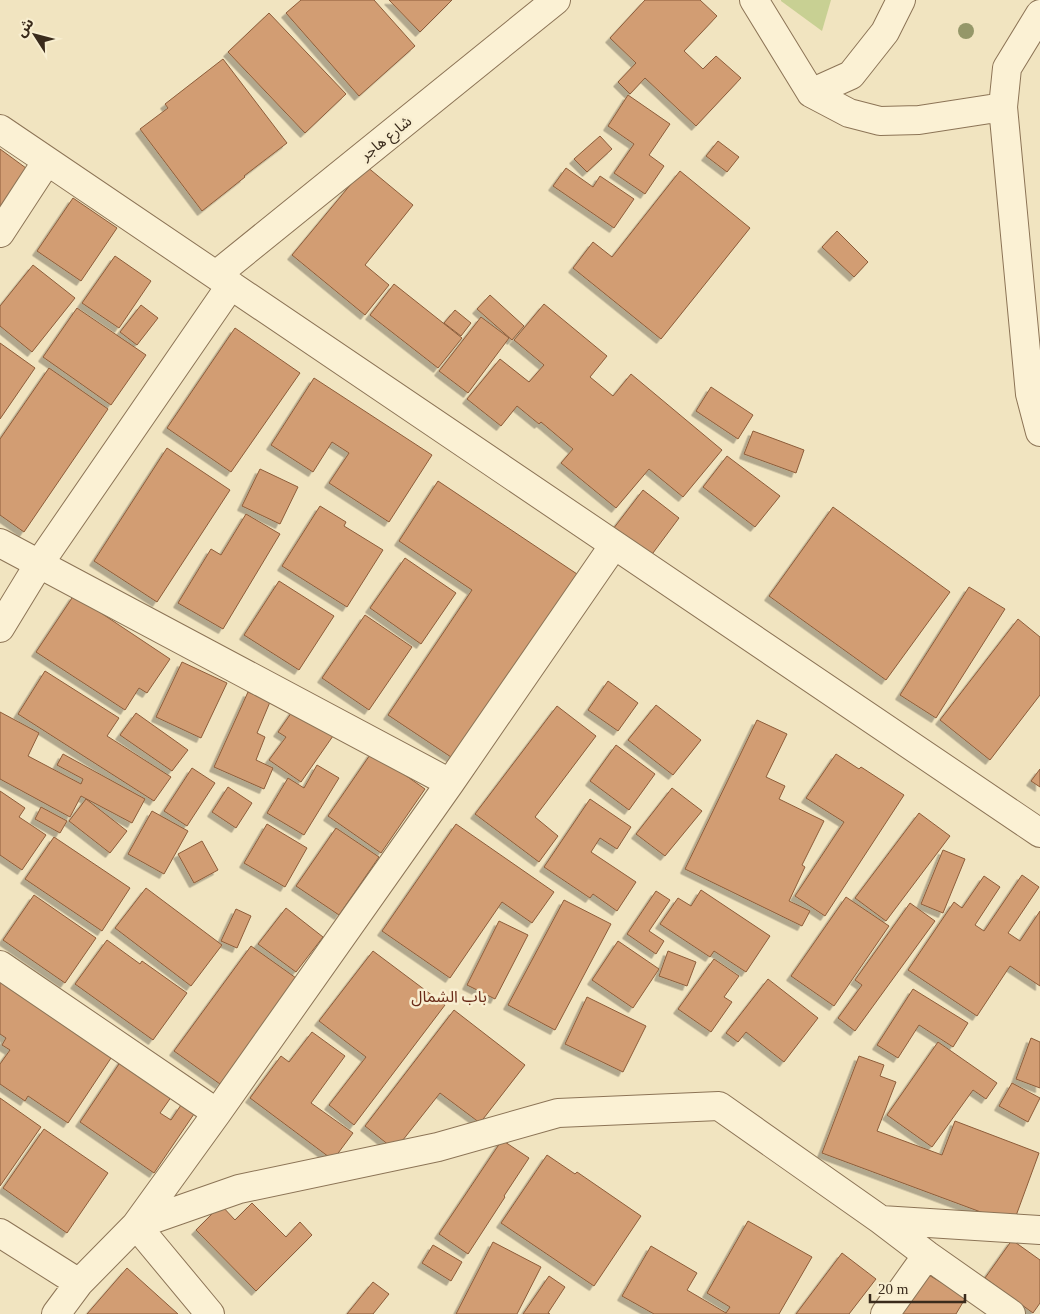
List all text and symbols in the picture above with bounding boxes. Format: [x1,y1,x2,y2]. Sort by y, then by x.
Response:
north arrow [10,10,60,60]
text: ش [13,15,37,40]
street label: شارع هاجر [357,113,417,167]
district label: باب الشمال [411,988,487,1007]
scale bar [870,1272,965,1304]
text: 20 m [878,1281,909,1297]

